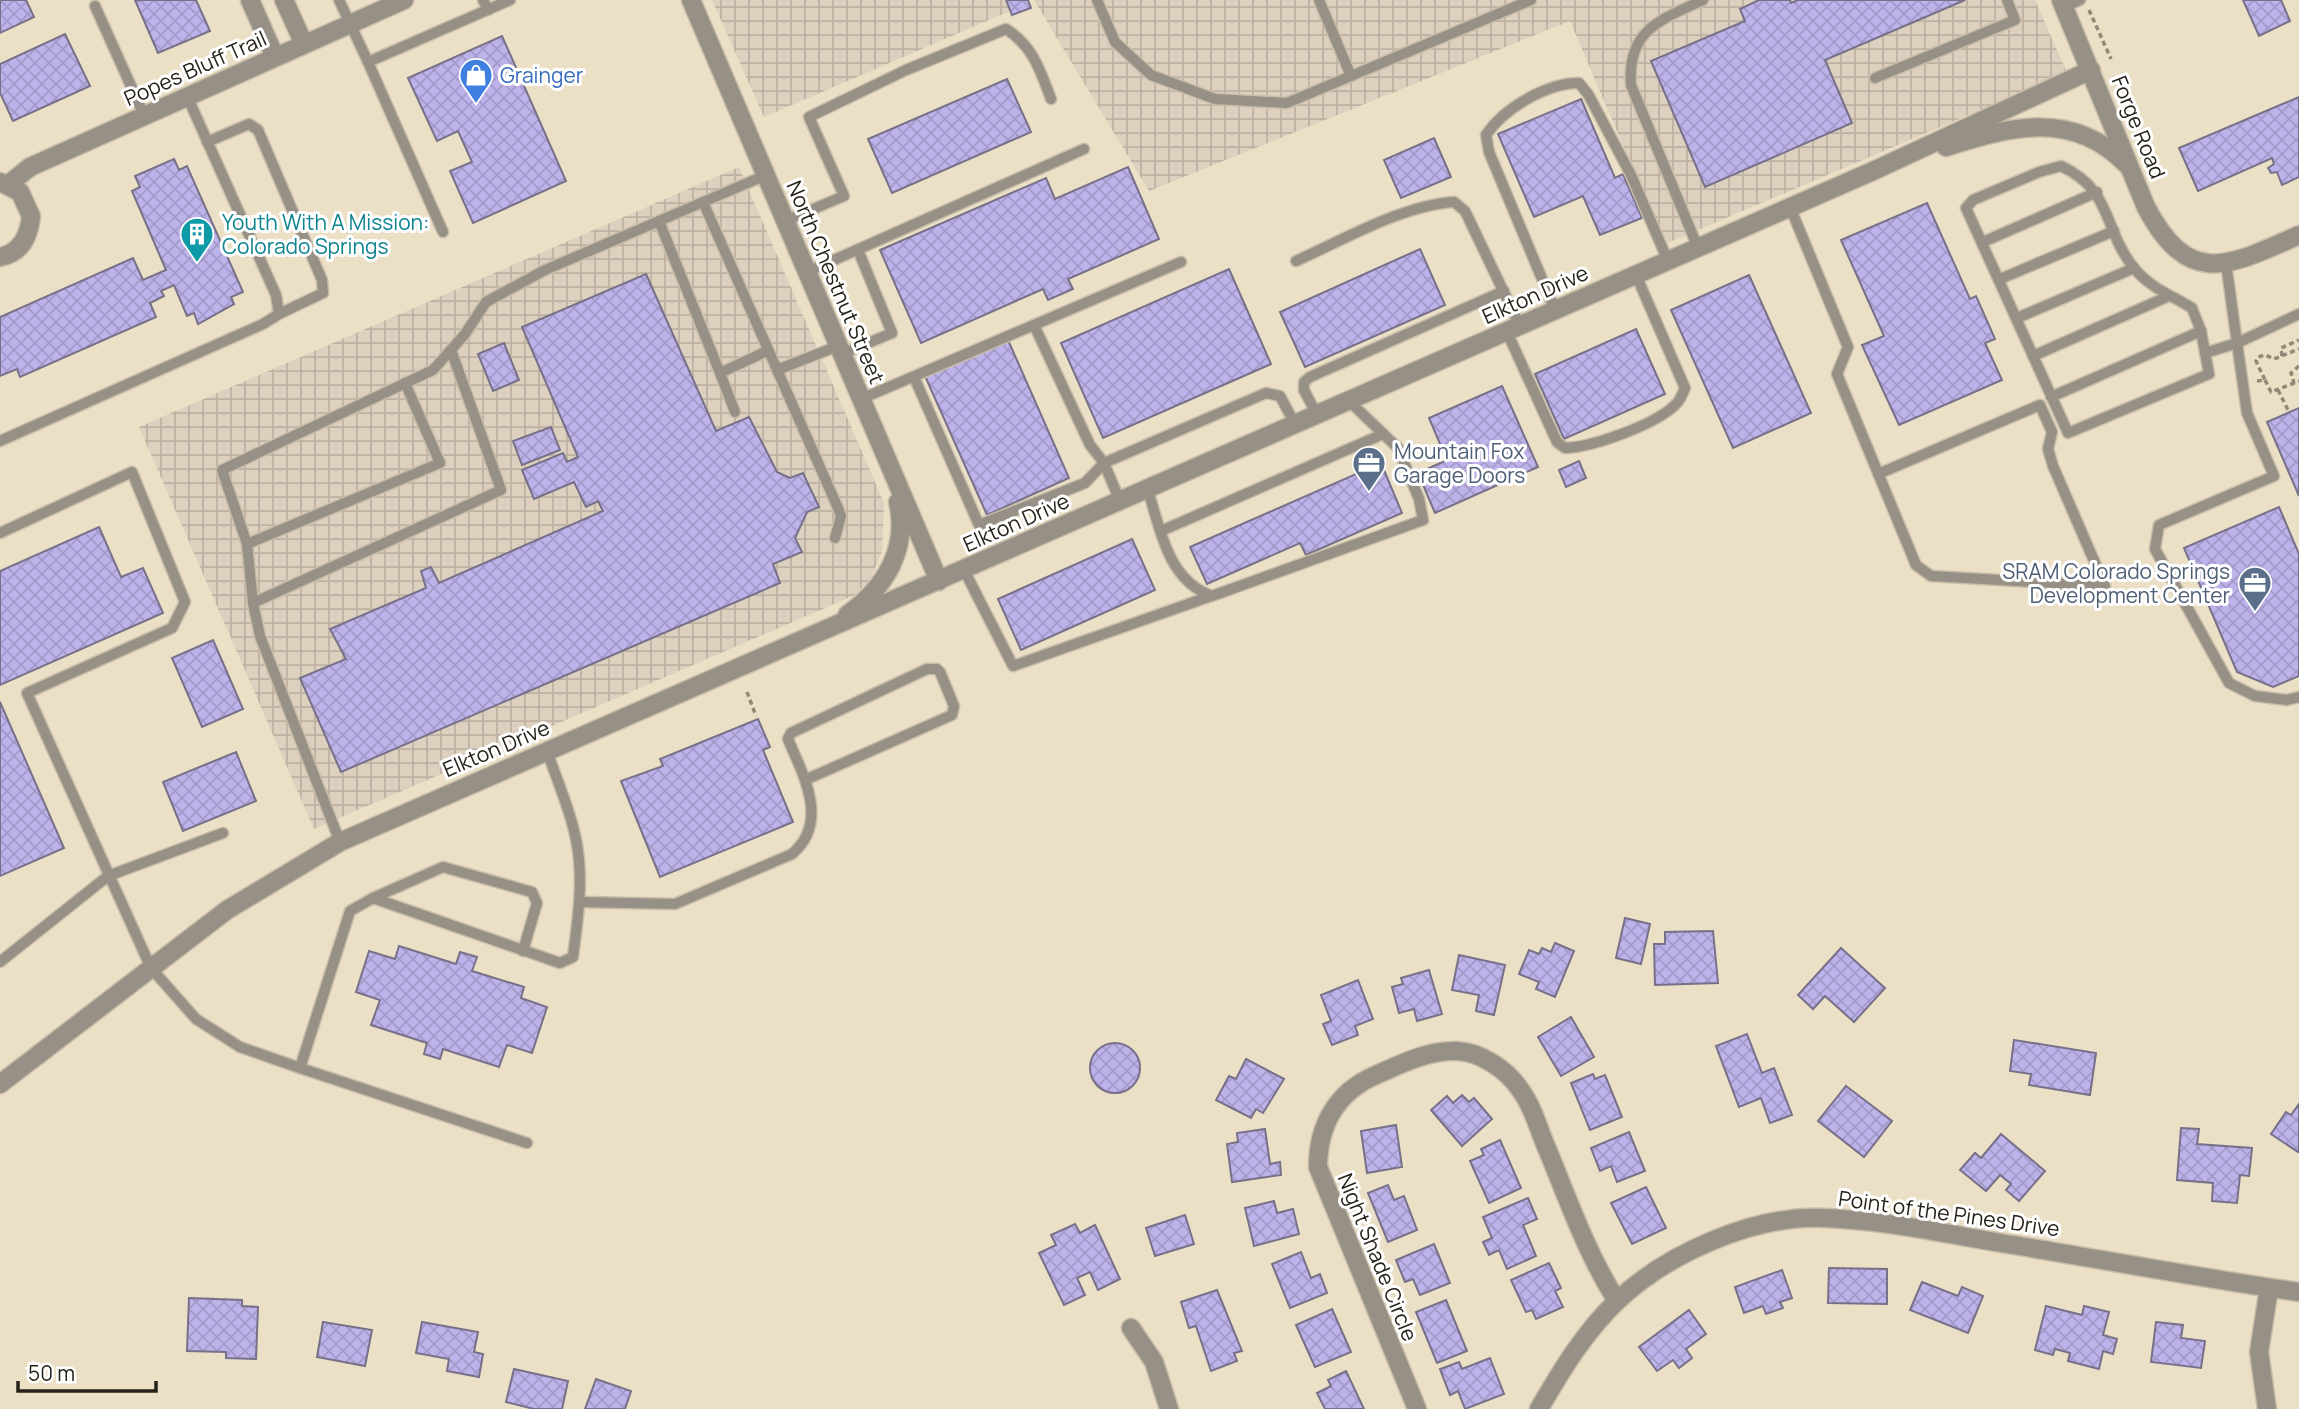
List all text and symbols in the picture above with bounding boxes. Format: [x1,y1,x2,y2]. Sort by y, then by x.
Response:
street label: Popes Bluff Trail [119,24,271,112]
shop icon: Grainger [457,56,495,105]
place label: Grainger [500,61,584,89]
street label: Forge Road [2106,71,2172,183]
street label: North Chestnut Street [781,176,891,388]
place label: Youth With A Mission: Colorado Springs [222,208,429,260]
building icon: Youth With A Mission: Colorado Springs [178,215,216,264]
street label: Elkton Drive [1477,258,1593,330]
place label: Mountain Fox Garage Doors [1394,437,1525,489]
office icon: Mountain Fox Garage Doors [1350,444,1388,493]
street label: Elkton Drive [958,486,1074,558]
place label: SRAM Colorado Springs Development Center [2002,557,2230,609]
office icon: SRAM Colorado Springs Development Center [2236,564,2274,613]
street label: Elkton Drive [438,713,554,783]
street label: Night Shade Circle [1332,1169,1424,1345]
street label: Point of the Pines Drive [1837,1184,2061,1242]
scale bar [18,1350,156,1394]
text: 50 m [28,1359,75,1387]

